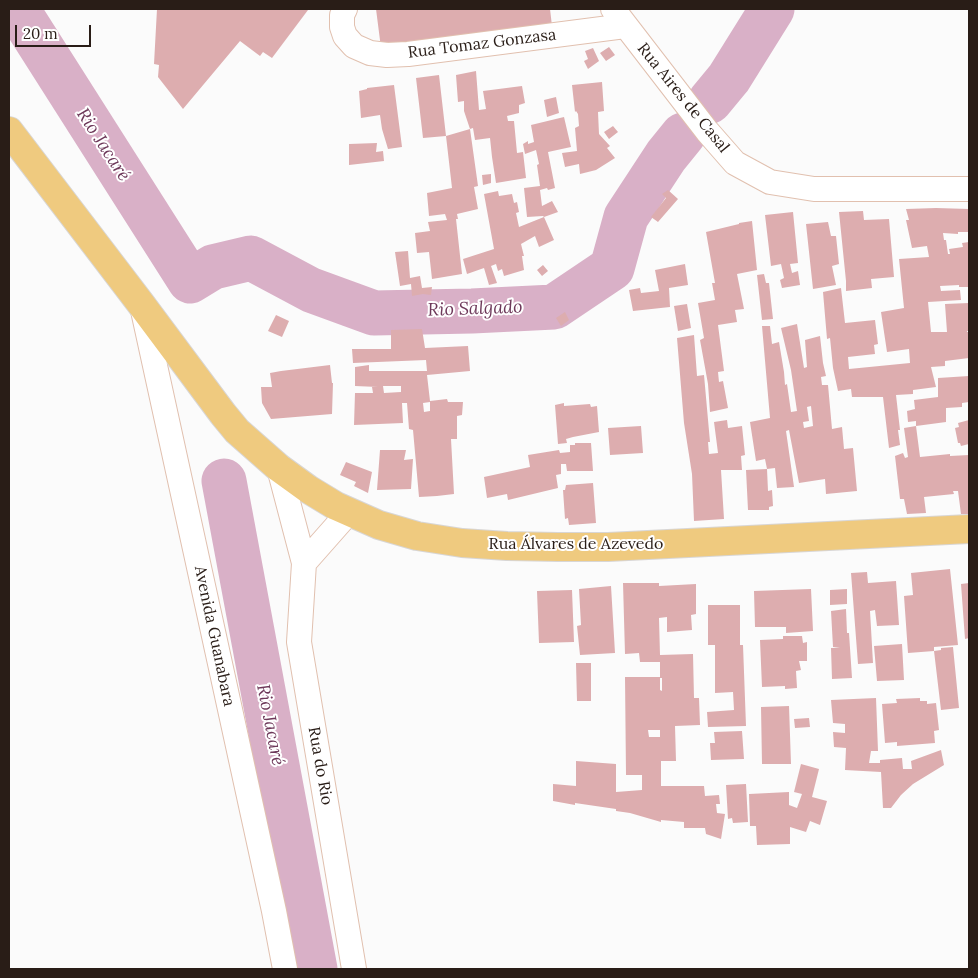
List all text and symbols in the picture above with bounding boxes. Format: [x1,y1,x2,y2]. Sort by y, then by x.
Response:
scale bar [18,15,94,47]
text: 20 m [23,24,58,43]
street label: Rua Tomaz Gonzasa [407,25,557,63]
street label: Rua Aires de Casal [633,39,733,157]
water label: Rio Jacaré [72,105,134,185]
water label: Rio Salgado [427,297,523,321]
street label: Rua Álvares de Azevedo [489,534,663,554]
street label: Avenida Guanabara [190,564,238,708]
water label: Rio Jacaré [252,683,288,767]
street label: Rua do Rio [304,725,336,807]

